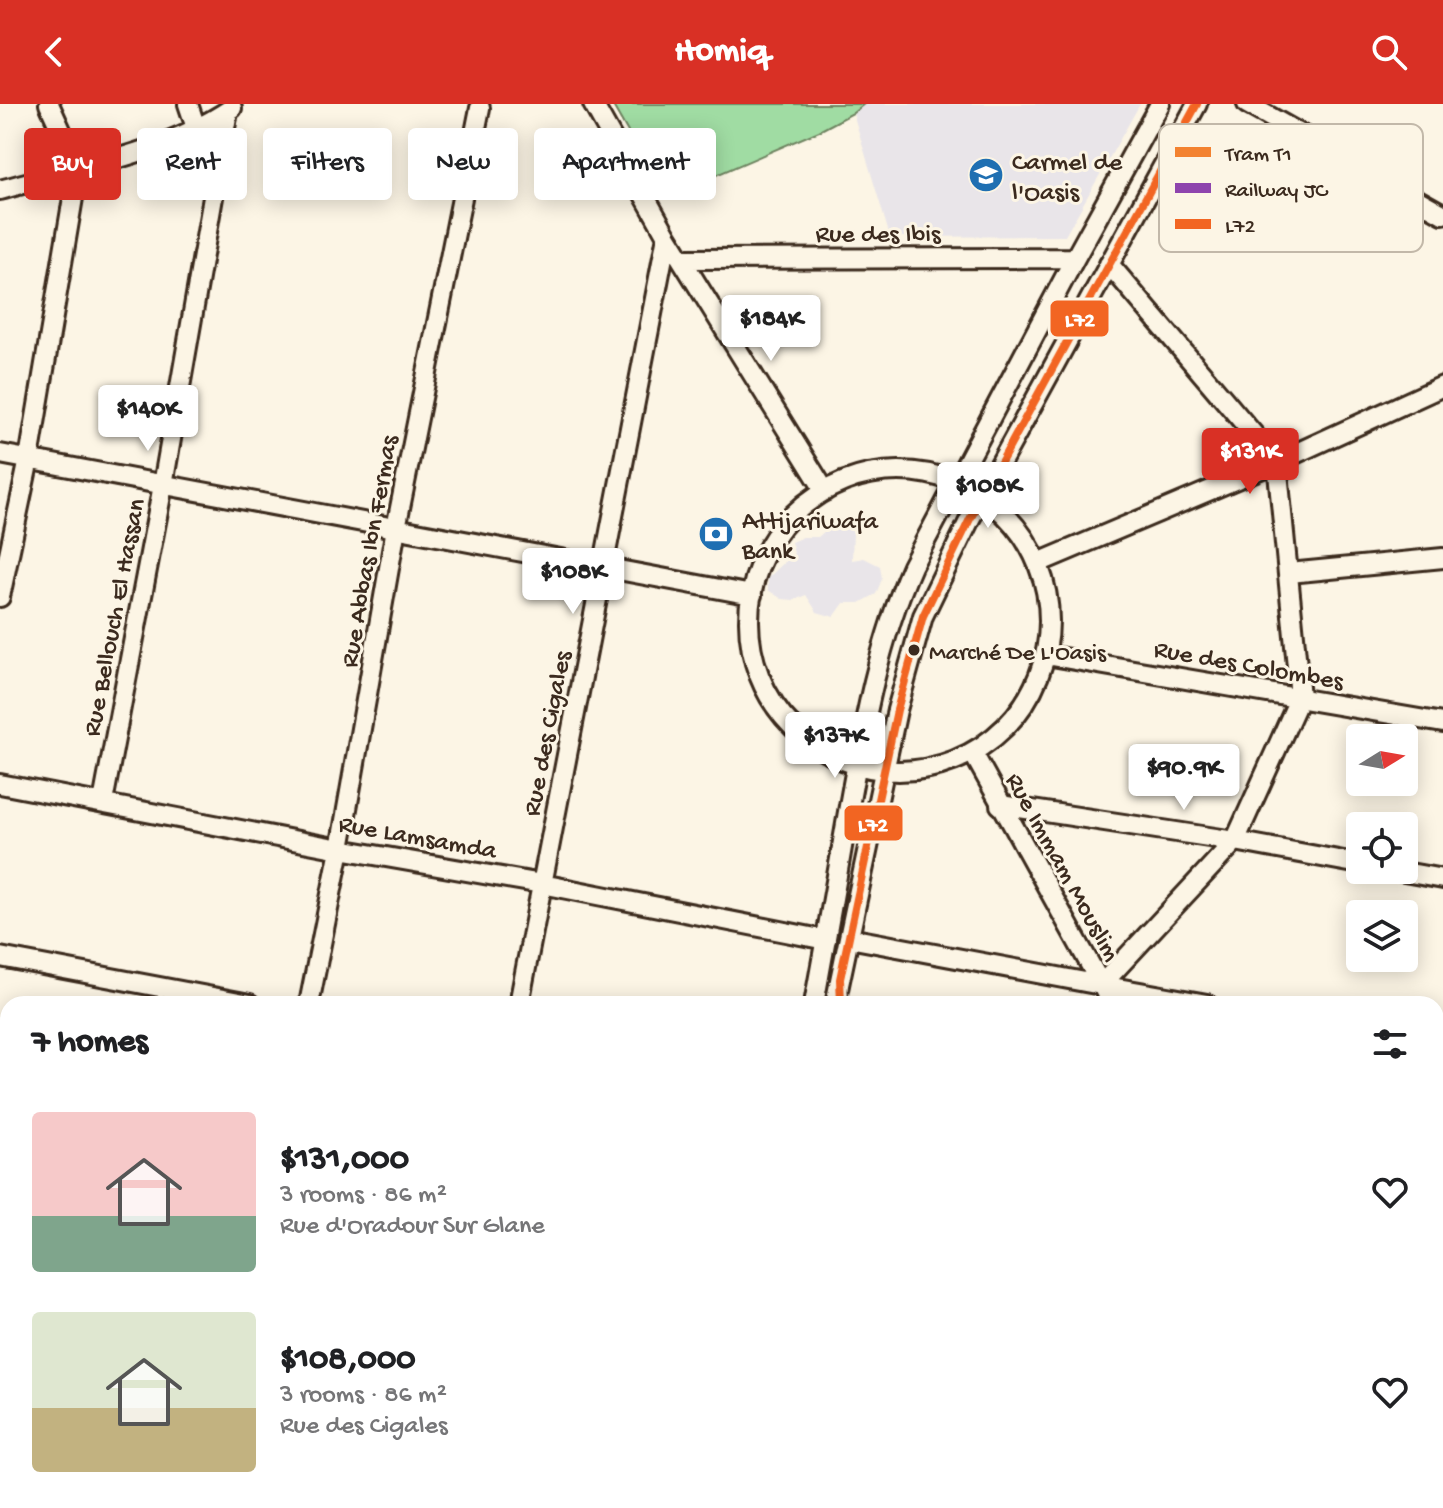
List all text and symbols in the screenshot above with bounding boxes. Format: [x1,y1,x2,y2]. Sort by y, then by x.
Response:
icon: back [32,30,76,74]
icon: search [1367,30,1411,74]
text: Homiq [674,31,769,74]
legend [1159,124,1423,252]
chip: Buy [24,128,121,200]
chip: Rent [137,128,247,200]
chip: Filters [263,128,392,200]
chip: New [408,128,518,200]
chip: Apartment [534,128,716,200]
text: Tram T1 [1223,143,1292,169]
place label: Carmel de l'Oasis [1012,149,1123,210]
school or university icon: Carmel de l'Oasis [967,156,1005,194]
text: Railway JC [1225,179,1329,205]
text: L72 [1225,215,1255,241]
street label: Rue des Ibis [816,221,942,252]
pin: $184K [715,295,827,363]
line badge: L72 [1049,299,1110,338]
text: $184K [739,305,803,336]
text: L72 [1065,309,1095,335]
pin: $140K [92,385,204,453]
text: $140K [116,395,180,426]
pin: $131K [1194,428,1306,496]
street label: Rue Abbas Ibn Fermas [336,432,407,670]
text: $131K [1220,438,1280,469]
pin: $108K [932,462,1044,530]
text: $108K [955,472,1021,503]
street label: Rue Bellouch El Hassan [78,496,155,739]
place label: Attijariwafa Bank [741,508,880,569]
bank icon: Attijariwafa Bank [697,515,735,553]
pin: $108K [517,548,629,616]
text: $108K [540,558,606,589]
street label: Rue des Colombes [1151,636,1347,700]
place label: Marché De L'Oasis [929,640,1107,669]
marker: Marché De L'Oasis [906,642,922,658]
street label: Rue des Cigales [518,647,581,819]
pin: $137K [779,712,891,780]
text: $137K [803,722,867,753]
north arrow [1346,724,1418,796]
map controls [1346,724,1418,972]
pin: $90.9K [1119,744,1249,812]
text: $90.9K [1147,754,1221,785]
street label: Rue Immam Mouslim [996,769,1126,968]
line badge: L72 [843,804,904,842]
street label: Rue Lamsamda [336,810,500,869]
button: locate [1346,812,1418,884]
text: L72 [858,814,888,840]
button: layers [1346,900,1418,972]
icon: filters [1368,1022,1412,1066]
text: 7 homes [32,1024,148,1064]
text: $131,000 [280,1141,409,1181]
icon: home [96,1144,192,1240]
icon: heart [1368,1170,1412,1214]
text: 3 rooms · 86 m² [280,1181,447,1212]
text: Rue d'Oradour Sur Glane [280,1212,545,1243]
text: $108,000 [280,1341,416,1381]
icon: home [96,1344,192,1440]
icon: heart [1368,1370,1412,1414]
text: 3 rooms · 86 m² [280,1381,447,1412]
text: Rue des Cigales [280,1412,447,1443]

